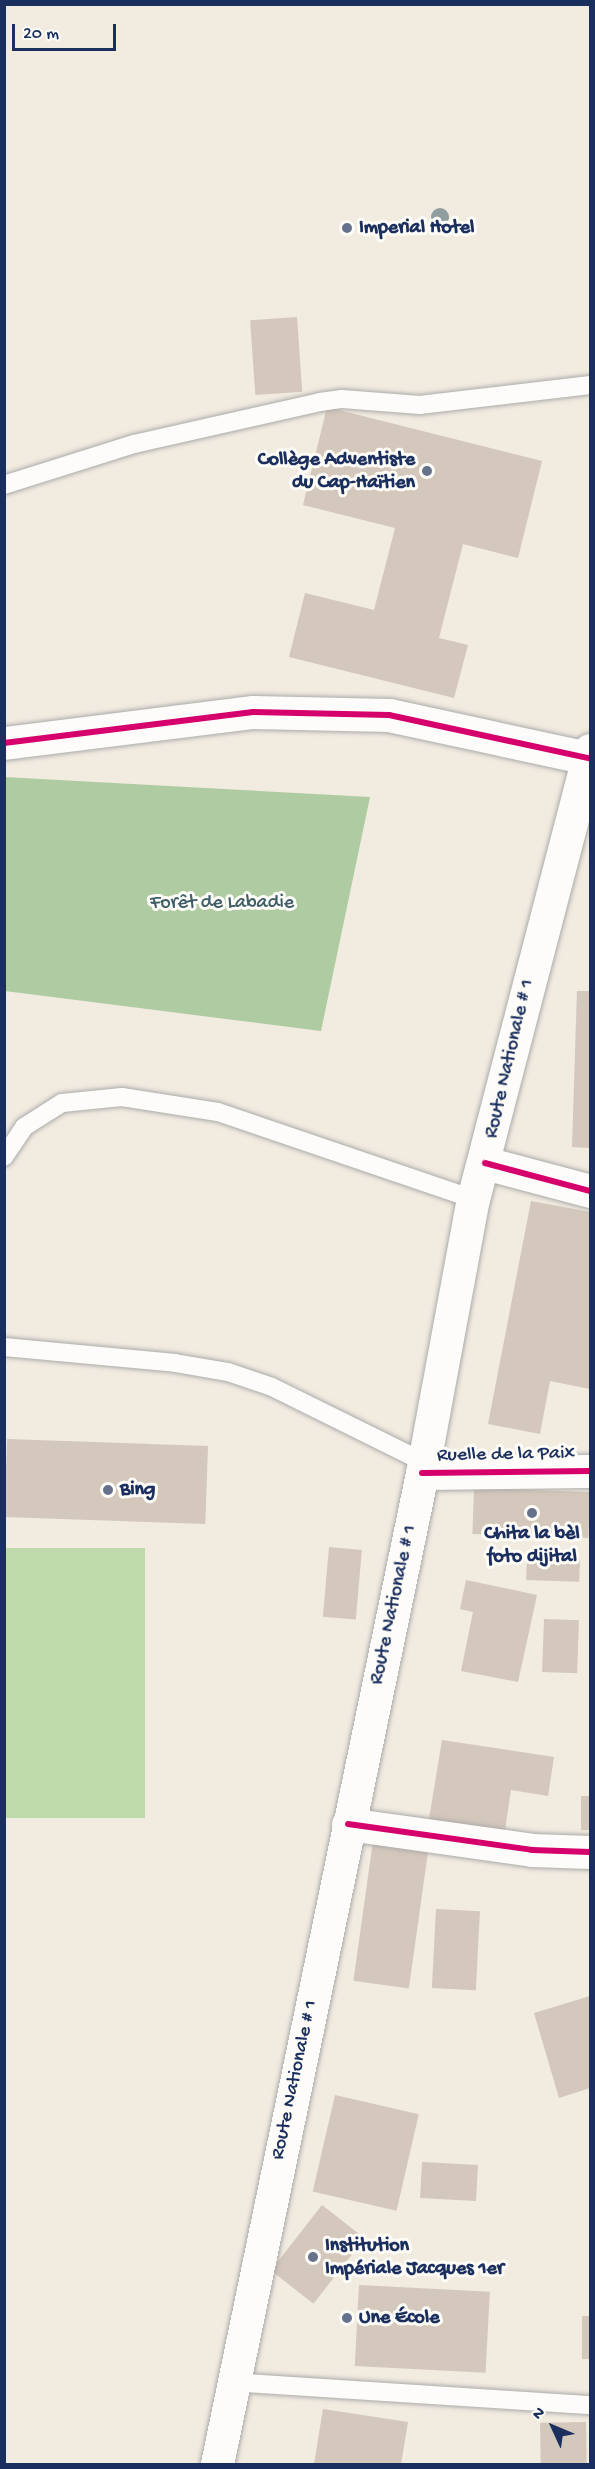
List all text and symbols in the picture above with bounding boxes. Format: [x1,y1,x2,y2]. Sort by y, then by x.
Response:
scale bar [15,12,118,50]
text: 20 m [23,24,59,45]
place label: Imperial Hotel [359,216,475,240]
marker: Imperial Hotel [340,221,354,235]
place label: Collège Adventiste du Cap-Haïtien [258,448,415,495]
marker: Collège Adventiste du Cap-Haïtien [420,464,434,478]
park label: Forêt de Labadie [150,891,294,915]
street label: Route Nationale # 1 [480,977,540,1141]
street label: Ruelle de la Paix [437,1442,575,1468]
place label: Bing [120,1478,155,1502]
marker: Bing [101,1483,115,1497]
marker: Chita la bèl foto dijital [525,1506,539,1520]
place label: Chita la bèl foto dijital [484,1522,580,1569]
street label: Route Nationale # 1 [365,1523,423,1687]
street label: Route Nationale # 1 [266,1998,324,2162]
place label: Institution Impériale Jacques 1er [325,2234,504,2281]
marker: Institution Impériale Jacques 1er [306,2250,320,2264]
place label: Une École [359,2306,439,2330]
marker: Une École [340,2311,354,2325]
north arrow [523,2397,583,2457]
text: N [529,2404,550,2425]

